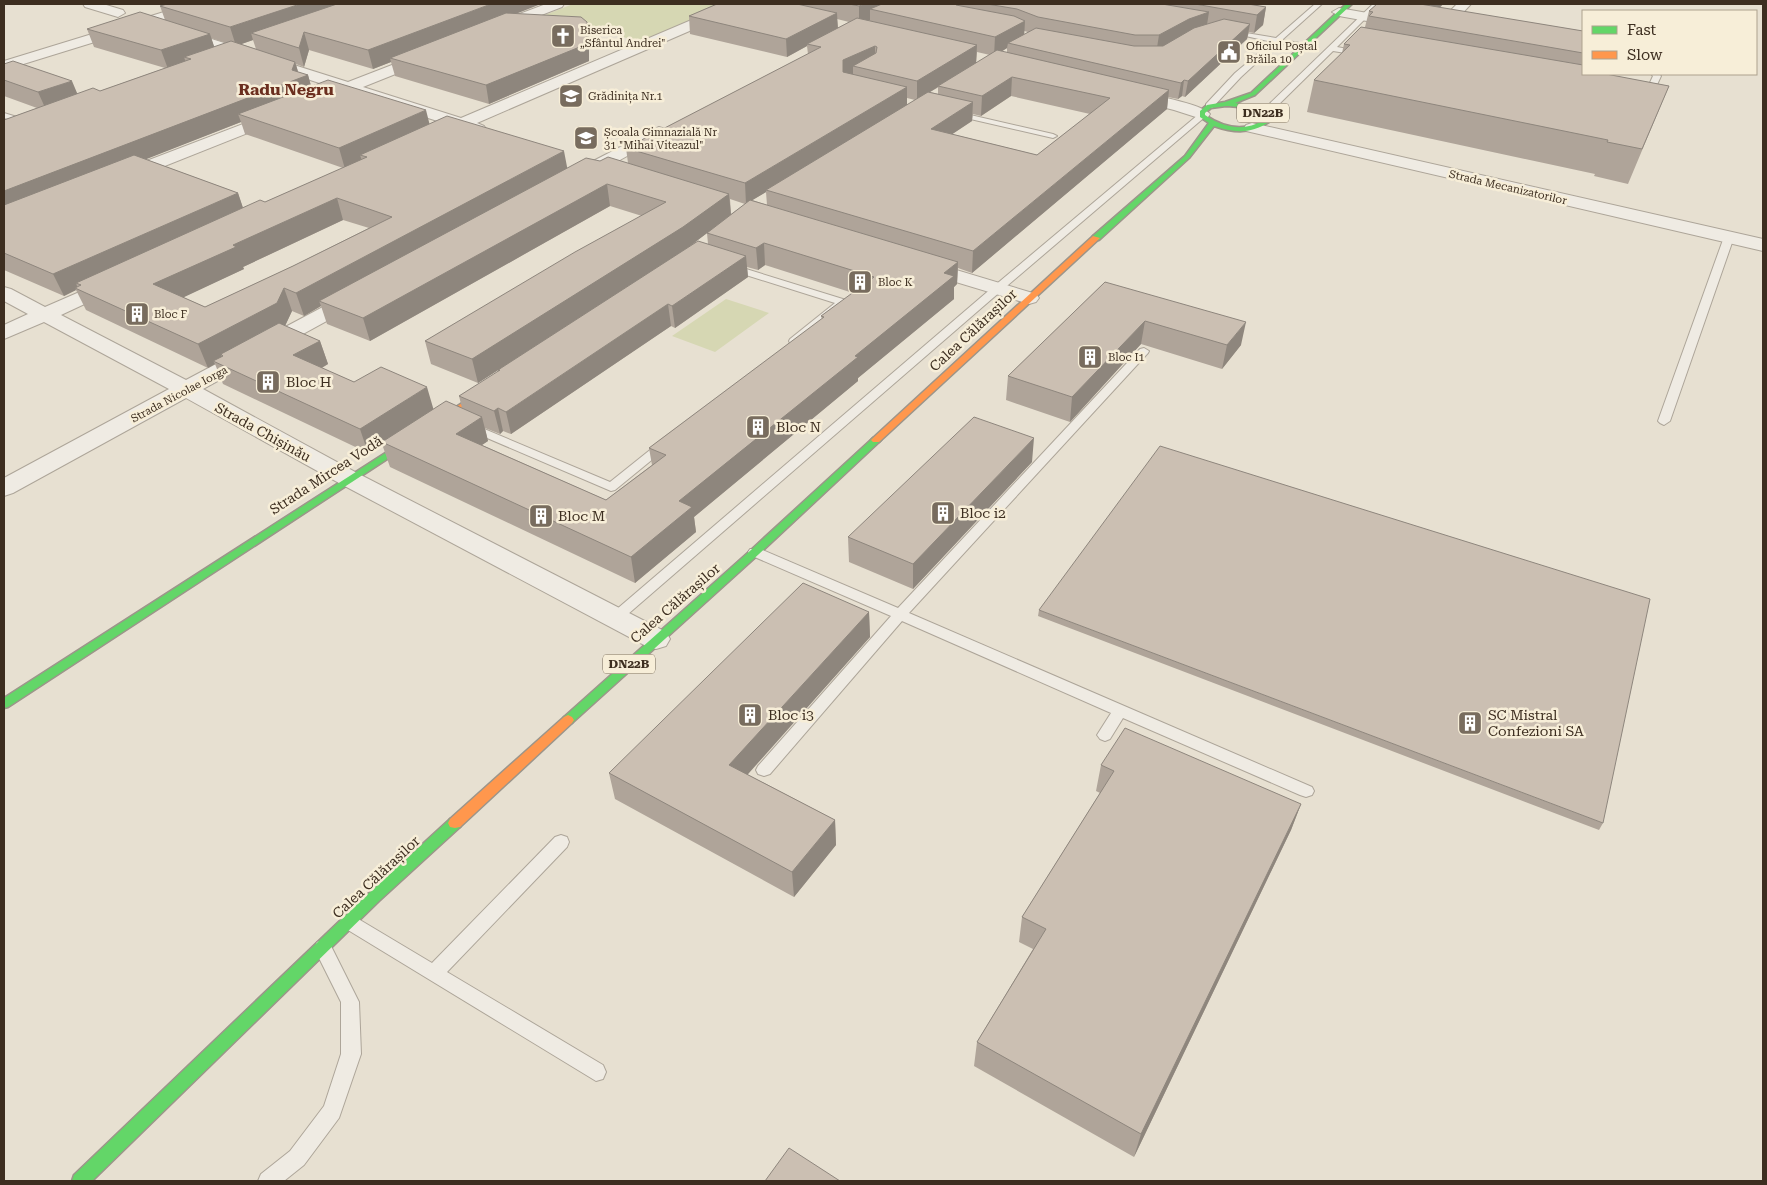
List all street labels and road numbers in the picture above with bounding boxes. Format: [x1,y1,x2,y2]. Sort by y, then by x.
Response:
road number: DN22B [1237,104,1289,122]
street label: Strada Mecanizatorilor [1448,168,1569,207]
street label: Calea Călărașilor [926,285,1021,375]
street label: Strada Nicolae Iorga [129,363,230,425]
street label: Strada Chișinău [212,399,314,466]
street label: Strada Mircea Vodă [267,432,386,517]
street label: Calea Călărașilor [627,560,724,647]
road number: DN22B [603,654,655,674]
street label: Calea Călărașilor [329,832,424,922]

